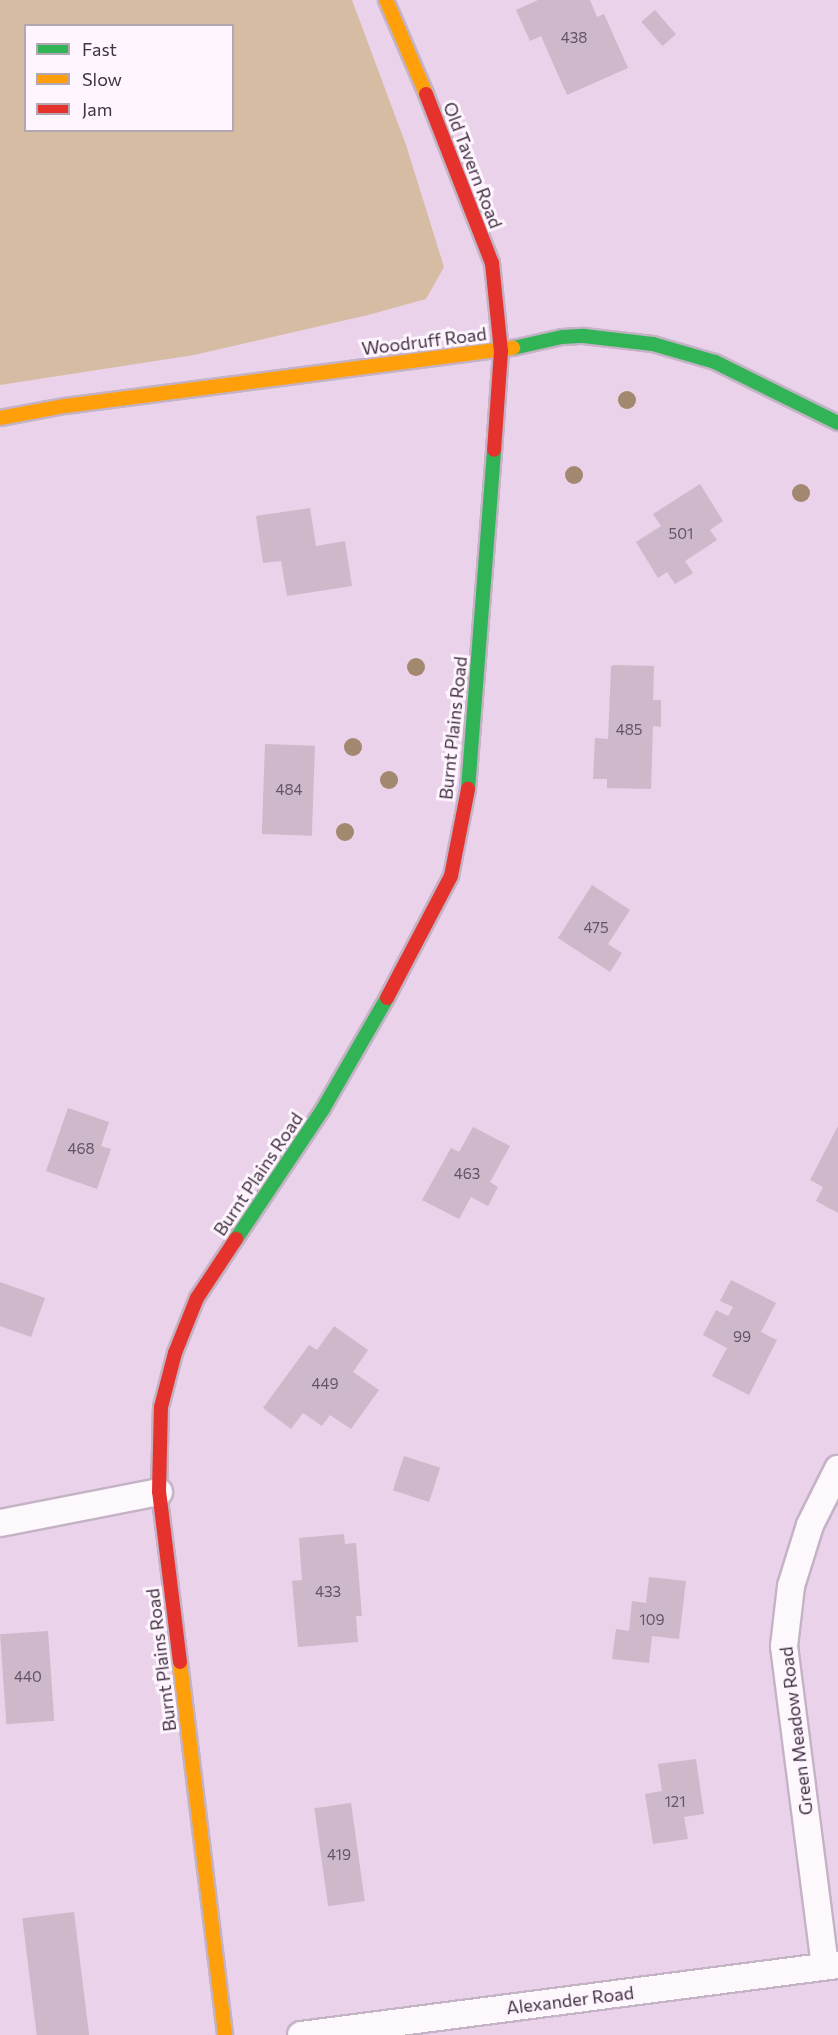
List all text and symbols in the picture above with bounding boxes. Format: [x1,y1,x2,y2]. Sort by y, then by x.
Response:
legend [24,24,234,132]
house number: 438 [561,29,587,47]
text: Fast [82,38,117,60]
text: Slow [82,68,122,90]
text: Jam [82,98,112,120]
street label: Old Tavern Road [439,99,507,231]
street label: Woodruff Road [360,323,488,359]
house number: 501 [669,525,693,543]
street label: Burnt Plains Road [435,655,471,801]
house number: 485 [616,721,642,739]
house number: 484 [275,781,303,799]
house number: 475 [583,919,609,937]
street label: Burnt Plains Road [209,1108,307,1240]
house number: 468 [67,1140,95,1158]
house number: 463 [454,1165,480,1183]
house number: 99 [733,1328,751,1346]
house number: 449 [311,1375,339,1393]
house number: 433 [315,1583,341,1601]
street label: Burnt Plains Road [142,1587,180,1733]
house number: 109 [639,1611,665,1629]
street label: Green Meadow Road [775,1645,817,1817]
house number: 440 [14,1668,42,1686]
house number: 121 [664,1793,686,1811]
house number: 419 [327,1846,351,1864]
street label: Alexander Road [505,1981,635,2019]

